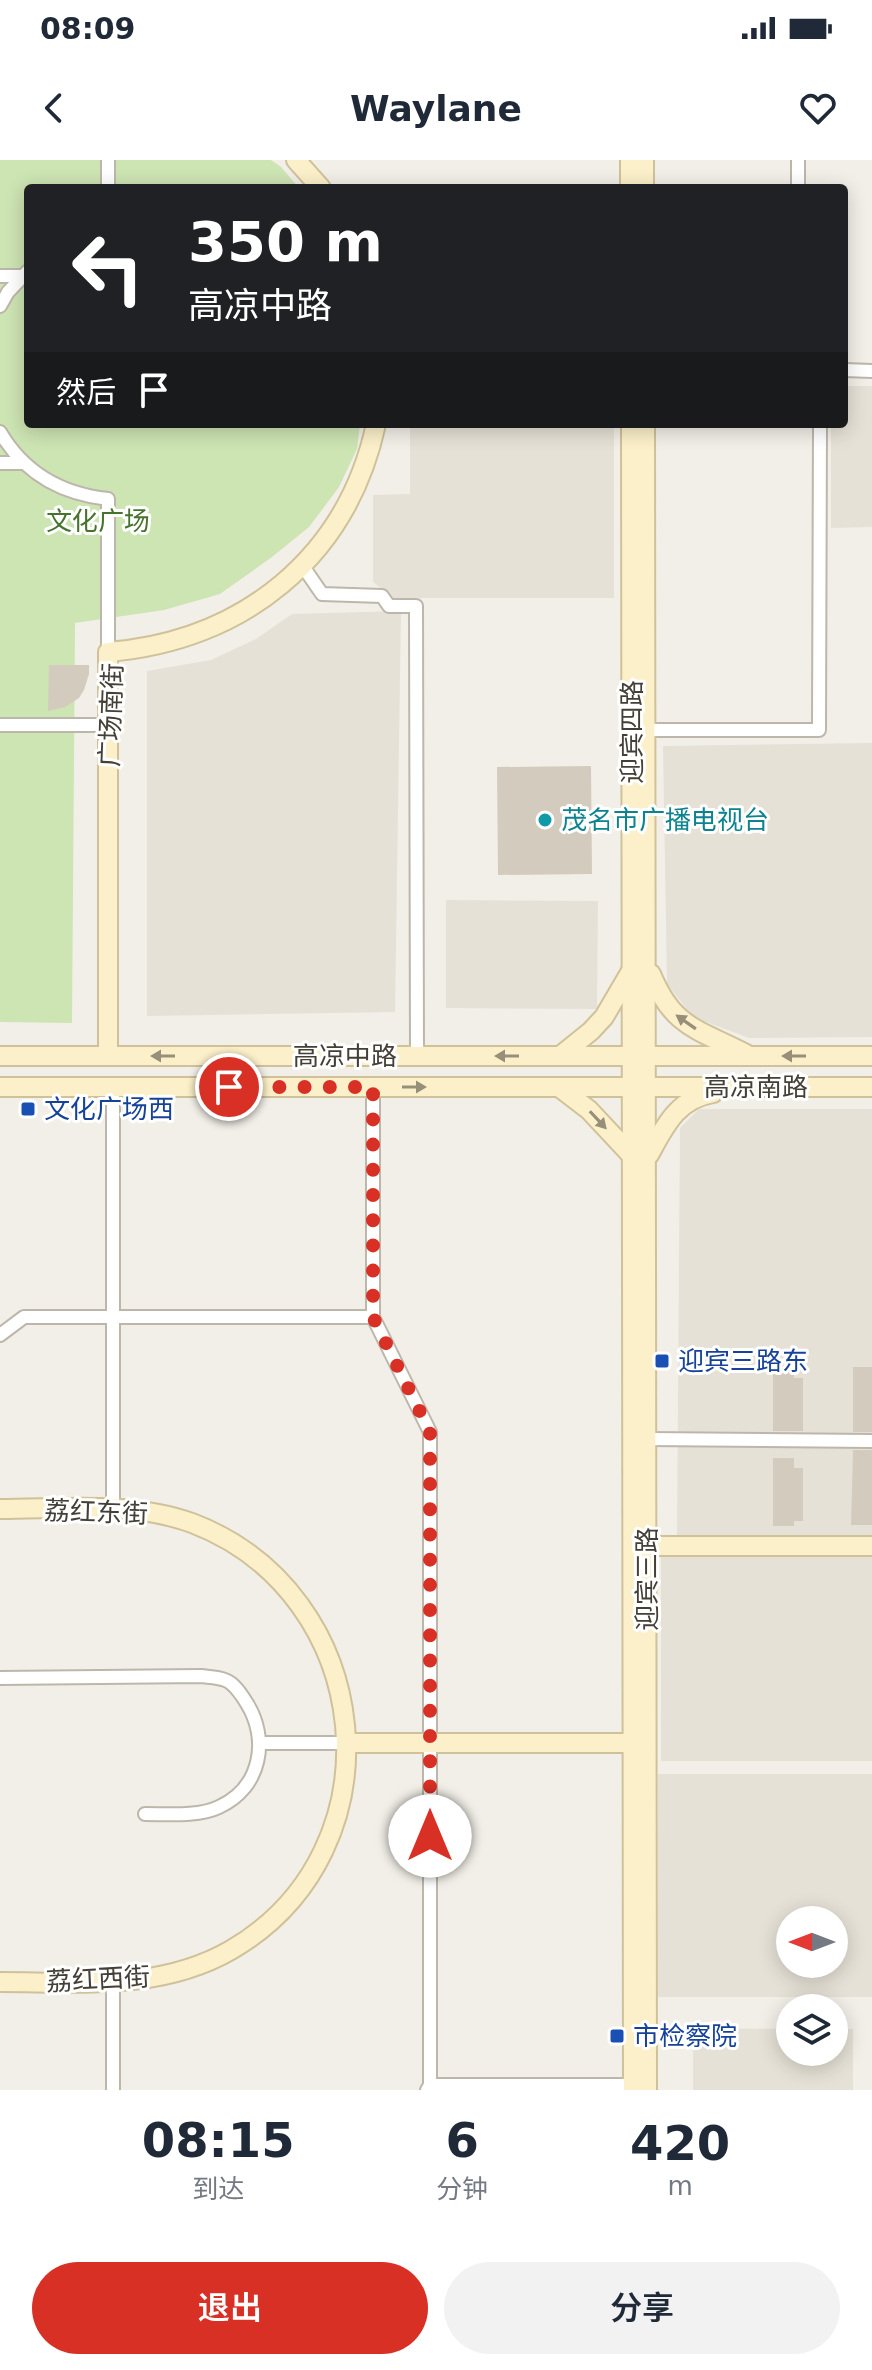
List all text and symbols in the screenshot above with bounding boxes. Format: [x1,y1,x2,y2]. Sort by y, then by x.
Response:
text: 08:09 [40,11,136,46]
icon: back [32,86,76,130]
icon: heart [796,86,840,130]
text: Waylane [350,88,522,129]
text: 350 m [188,209,383,274]
icon: left [56,216,160,320]
text: 高凉中路 [188,285,332,326]
icon: arrive [132,368,176,412]
text: 然后 [56,375,116,410]
park label: 文化广场 [46,506,150,536]
street label: 广场南街 [94,663,128,767]
street label: 迎宾四路 [617,680,647,784]
place label: 茂名市广播电视台 [561,805,769,835]
marker: 茂名市广播电视台 [536,811,554,829]
one-way arrow [675,1014,697,1030]
street label: 高凉中路 [293,1041,397,1071]
one-way arrow [150,1050,175,1062]
one-way arrow [494,1050,519,1062]
one-way arrow [781,1050,806,1062]
pin [195,1053,263,1121]
icon: arrive [207,1065,251,1109]
street label: 高凉南路 [704,1072,808,1102]
one-way arrow [402,1081,427,1093]
place label: 文化广场西 [44,1094,174,1124]
marker: 文化广场西 [19,1100,37,1118]
one-way arrow [588,1110,606,1129]
place label: 迎宾三路东 [678,1346,808,1376]
marker: 迎宾三路东 [653,1352,671,1370]
street label: 荔红东街 [44,1495,148,1529]
street label: 迎宾三路 [632,1527,662,1631]
position arrow [388,1794,472,1878]
north arrow [776,1906,848,1978]
map controls [776,1906,848,2066]
street label: 荔红西街 [45,1961,151,1997]
button: layers [776,1994,848,2066]
place label: 市检察院 [633,2021,737,2051]
marker: 市检察院 [608,2027,626,2045]
text: 08:15 [142,2112,295,2168]
text: 6 [446,2112,479,2168]
text: 420 [630,2115,730,2171]
text: m [667,2171,693,2201]
text: 到达 [192,2174,244,2204]
text: 分钟 [436,2174,488,2204]
button: 退出 [32,2262,428,2354]
button: 分享 [444,2262,840,2354]

